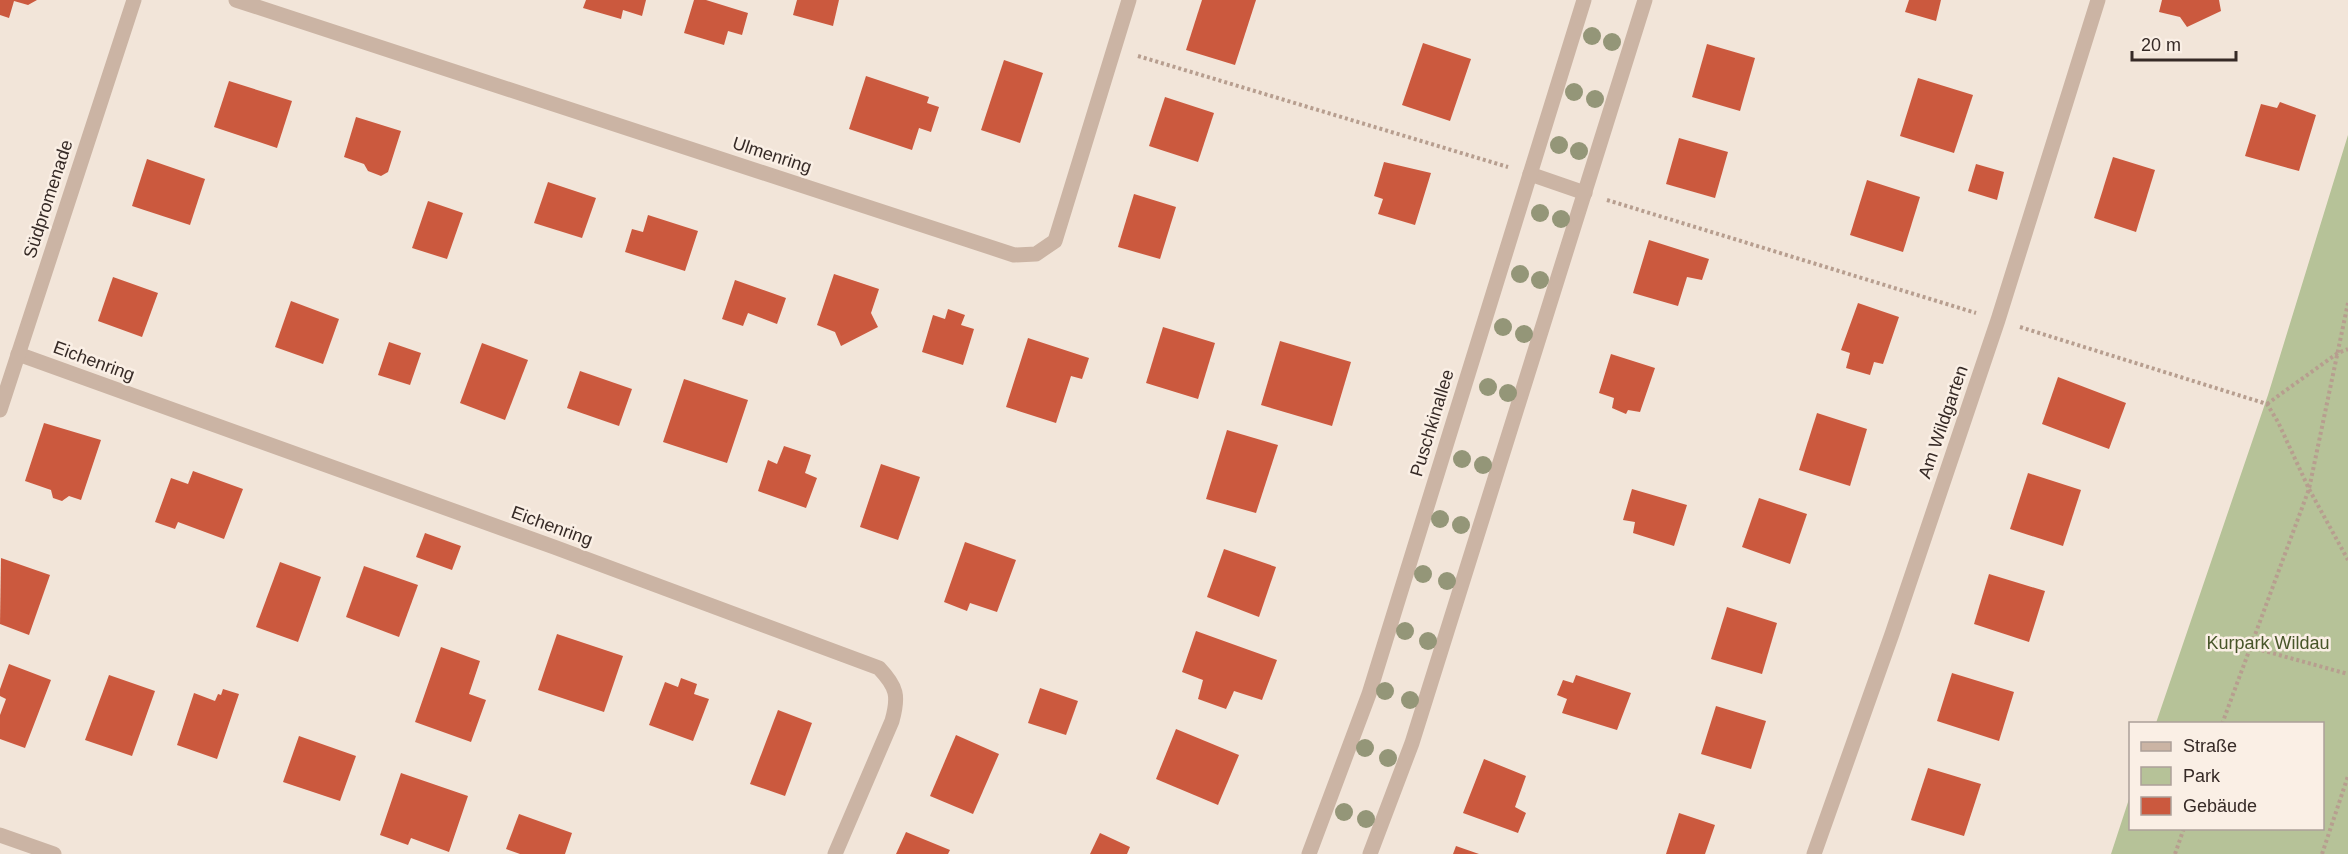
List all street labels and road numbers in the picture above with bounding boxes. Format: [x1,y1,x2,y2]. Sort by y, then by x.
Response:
street label: Ulmenring [730,133,814,177]
street label: Südpromenade [19,137,77,261]
street label: Eichenring [51,337,137,385]
street label: Am Wildgarten [1914,363,1972,481]
street label: Puschkinallee [1406,367,1458,479]
street label: Eichenring [509,502,595,550]

